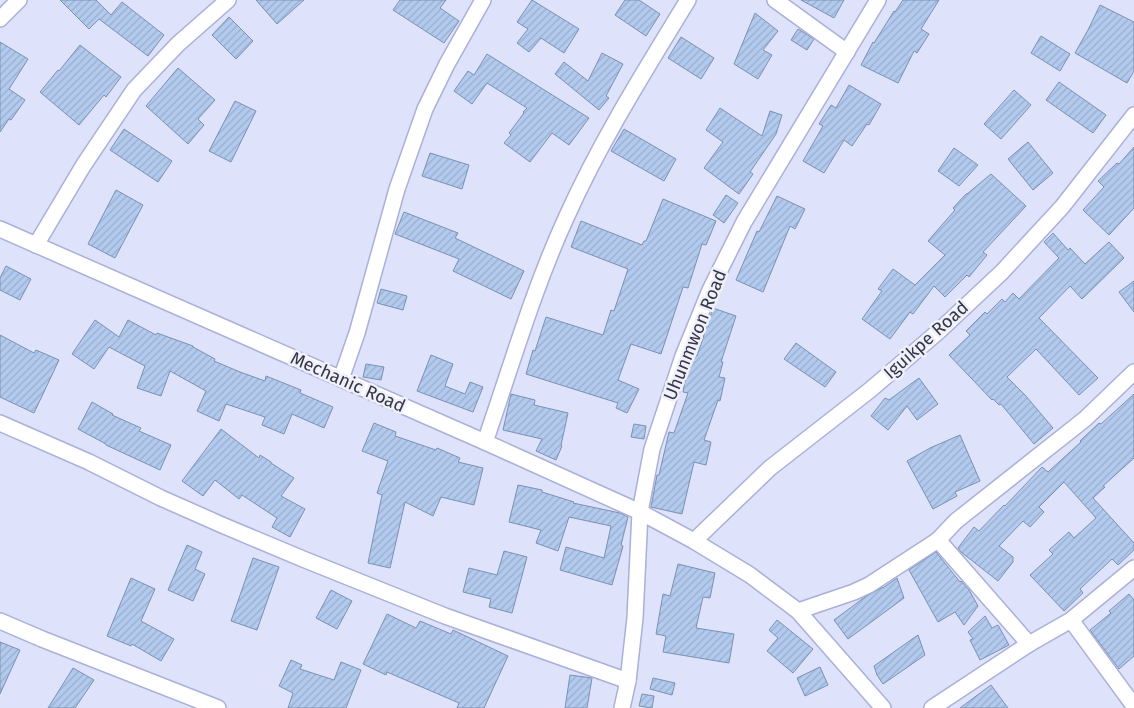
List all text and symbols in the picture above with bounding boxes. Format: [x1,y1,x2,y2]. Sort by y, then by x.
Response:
street label: Uhunmwon Road [659,266,731,404]
street label: Iguikpe Road [879,296,973,384]
street label: Mechanic Road [287,347,409,417]

